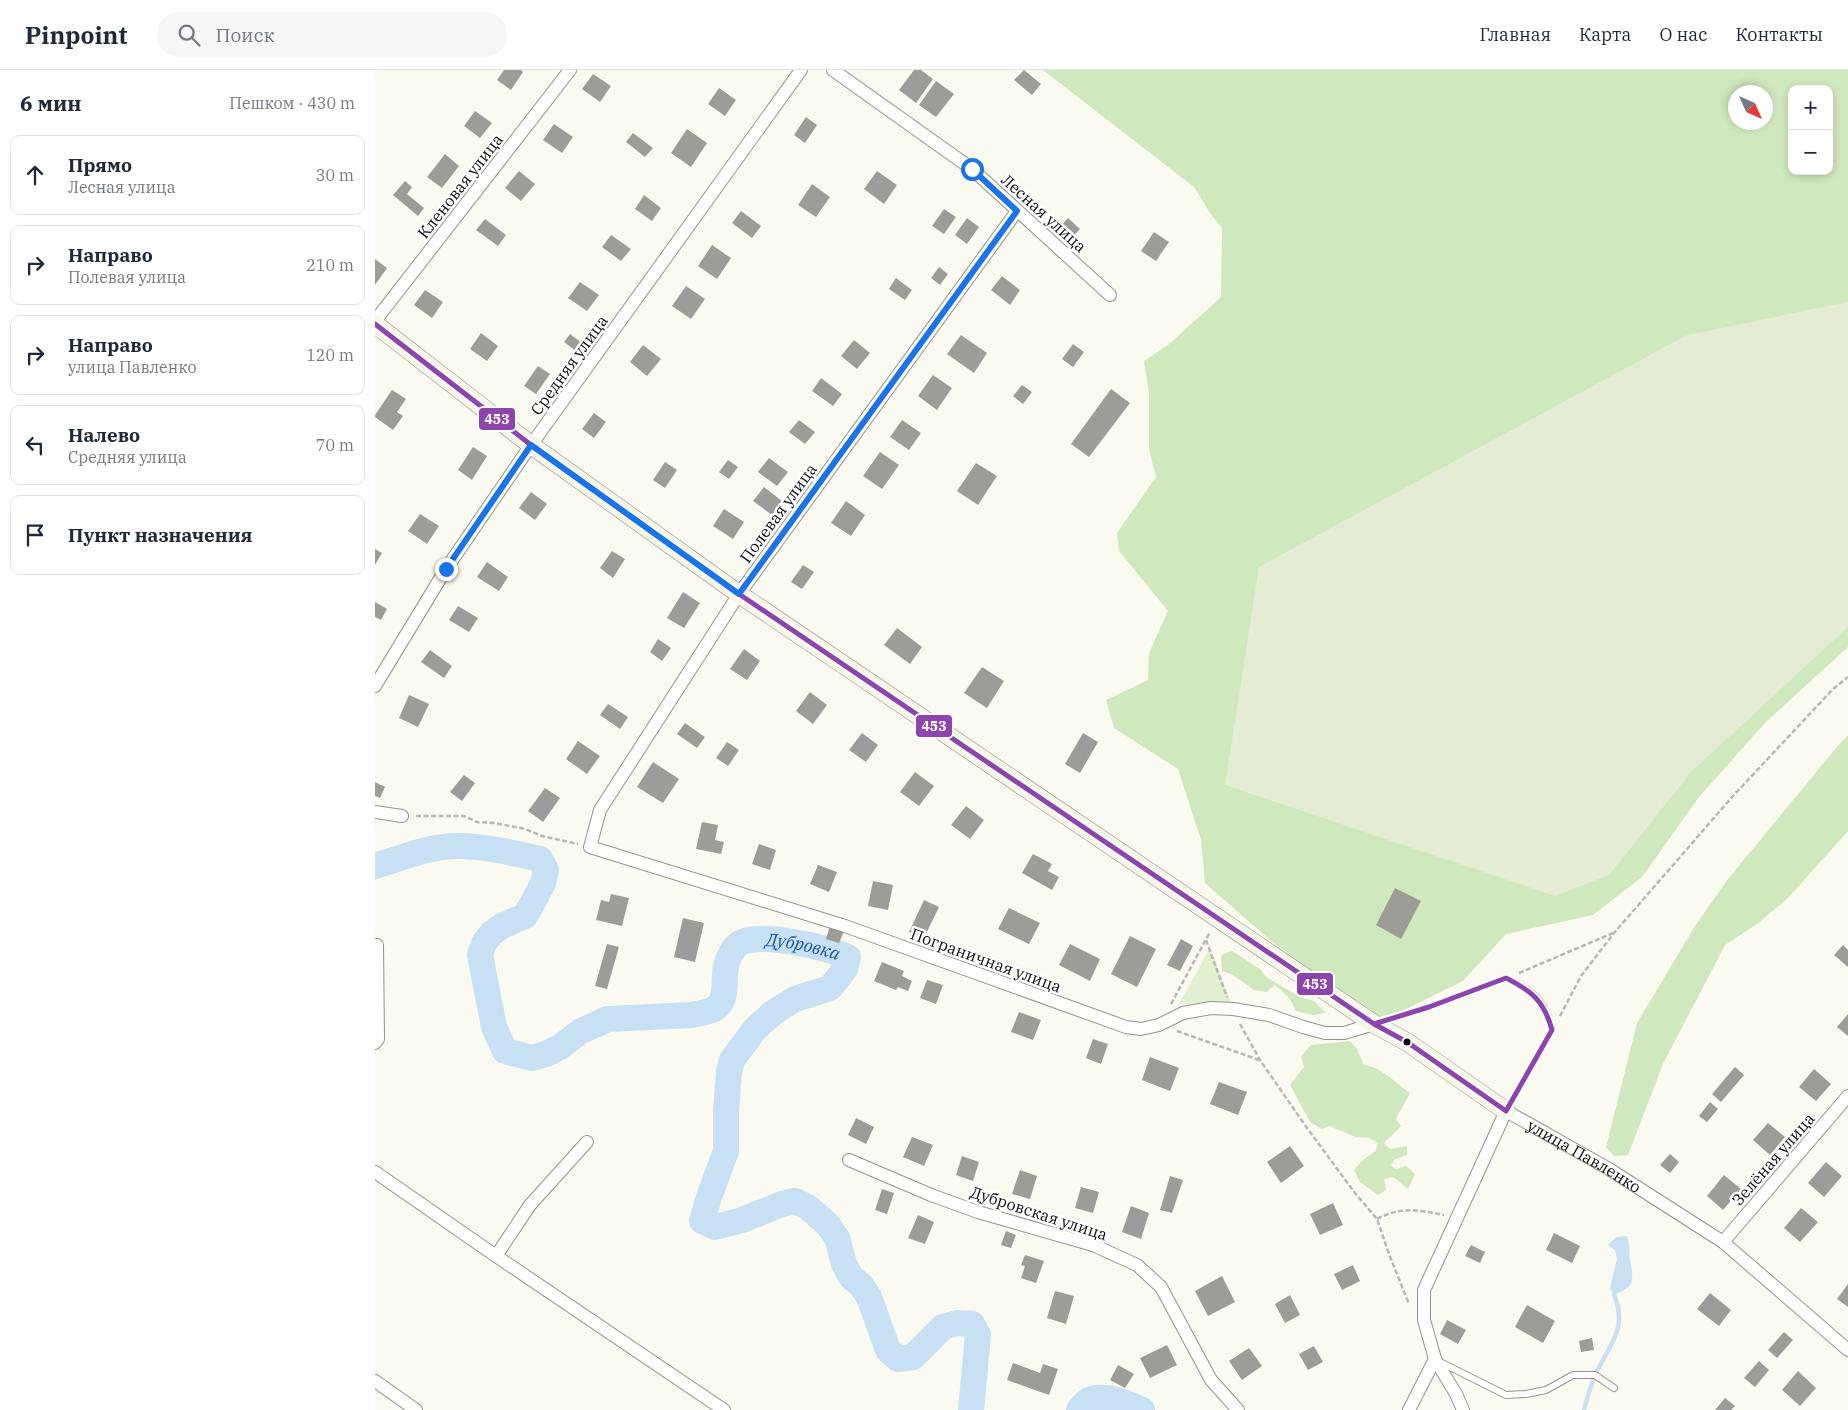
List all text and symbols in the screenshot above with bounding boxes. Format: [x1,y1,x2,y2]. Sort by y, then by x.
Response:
search box [157,12,507,57]
text: Pinpoint [25,19,127,51]
icon: search [175,21,203,49]
text: Поиск [215,23,274,47]
text: Главная [1479,23,1551,46]
text: Карта [1579,23,1631,46]
text: О нас [1659,23,1707,46]
text: Контакты [1735,23,1823,46]
north arrow [1728,85,1773,130]
map controls [1788,85,1833,175]
button: + [1788,85,1833,130]
text: 6 мин [20,89,82,117]
text: Пешком · 430 m [229,93,355,113]
street label: Кленовая улица [413,129,507,242]
button: − [1788,130,1833,175]
text: Прямо [68,153,132,177]
route start [961,158,984,181]
icon: ahead [21,161,49,189]
text: 30 m [316,165,354,185]
street label: Лесная улица [997,170,1091,257]
text: Лесная улица [68,177,175,197]
text: Направо [68,243,153,267]
icon: right [21,251,49,279]
text: 210 m [306,255,354,275]
text: Полевая улица [68,267,186,287]
street label: Средняя улица [526,311,612,419]
text: Направо [68,333,153,357]
icon: right [21,341,49,369]
text: 120 m [306,345,354,365]
text: улица Павленко [68,357,196,377]
line badge: 453 [478,407,516,431]
text: 453 [484,410,510,428]
text: Налево [68,423,140,447]
icon: left [21,431,49,459]
text: 70 m [316,435,354,455]
text: Средняя улица [68,447,187,467]
street label: Полевая улица [735,459,821,567]
icon: arrive [21,521,49,549]
text: Пункт назначения [68,523,252,547]
route end [435,558,458,581]
line badge: 453 [915,714,953,738]
text: 453 [921,717,947,735]
street label: Пограничная улица [908,923,1064,997]
water label: Дубровка [763,927,844,965]
line badge: 453 [1296,972,1334,996]
text: 453 [1302,975,1328,993]
unlabelled marker [1402,1037,1412,1047]
street label: Зелёная улица [1727,1108,1819,1209]
street label: улица Павленко [1524,1115,1645,1197]
street label: Дубровская улица [968,1181,1110,1245]

